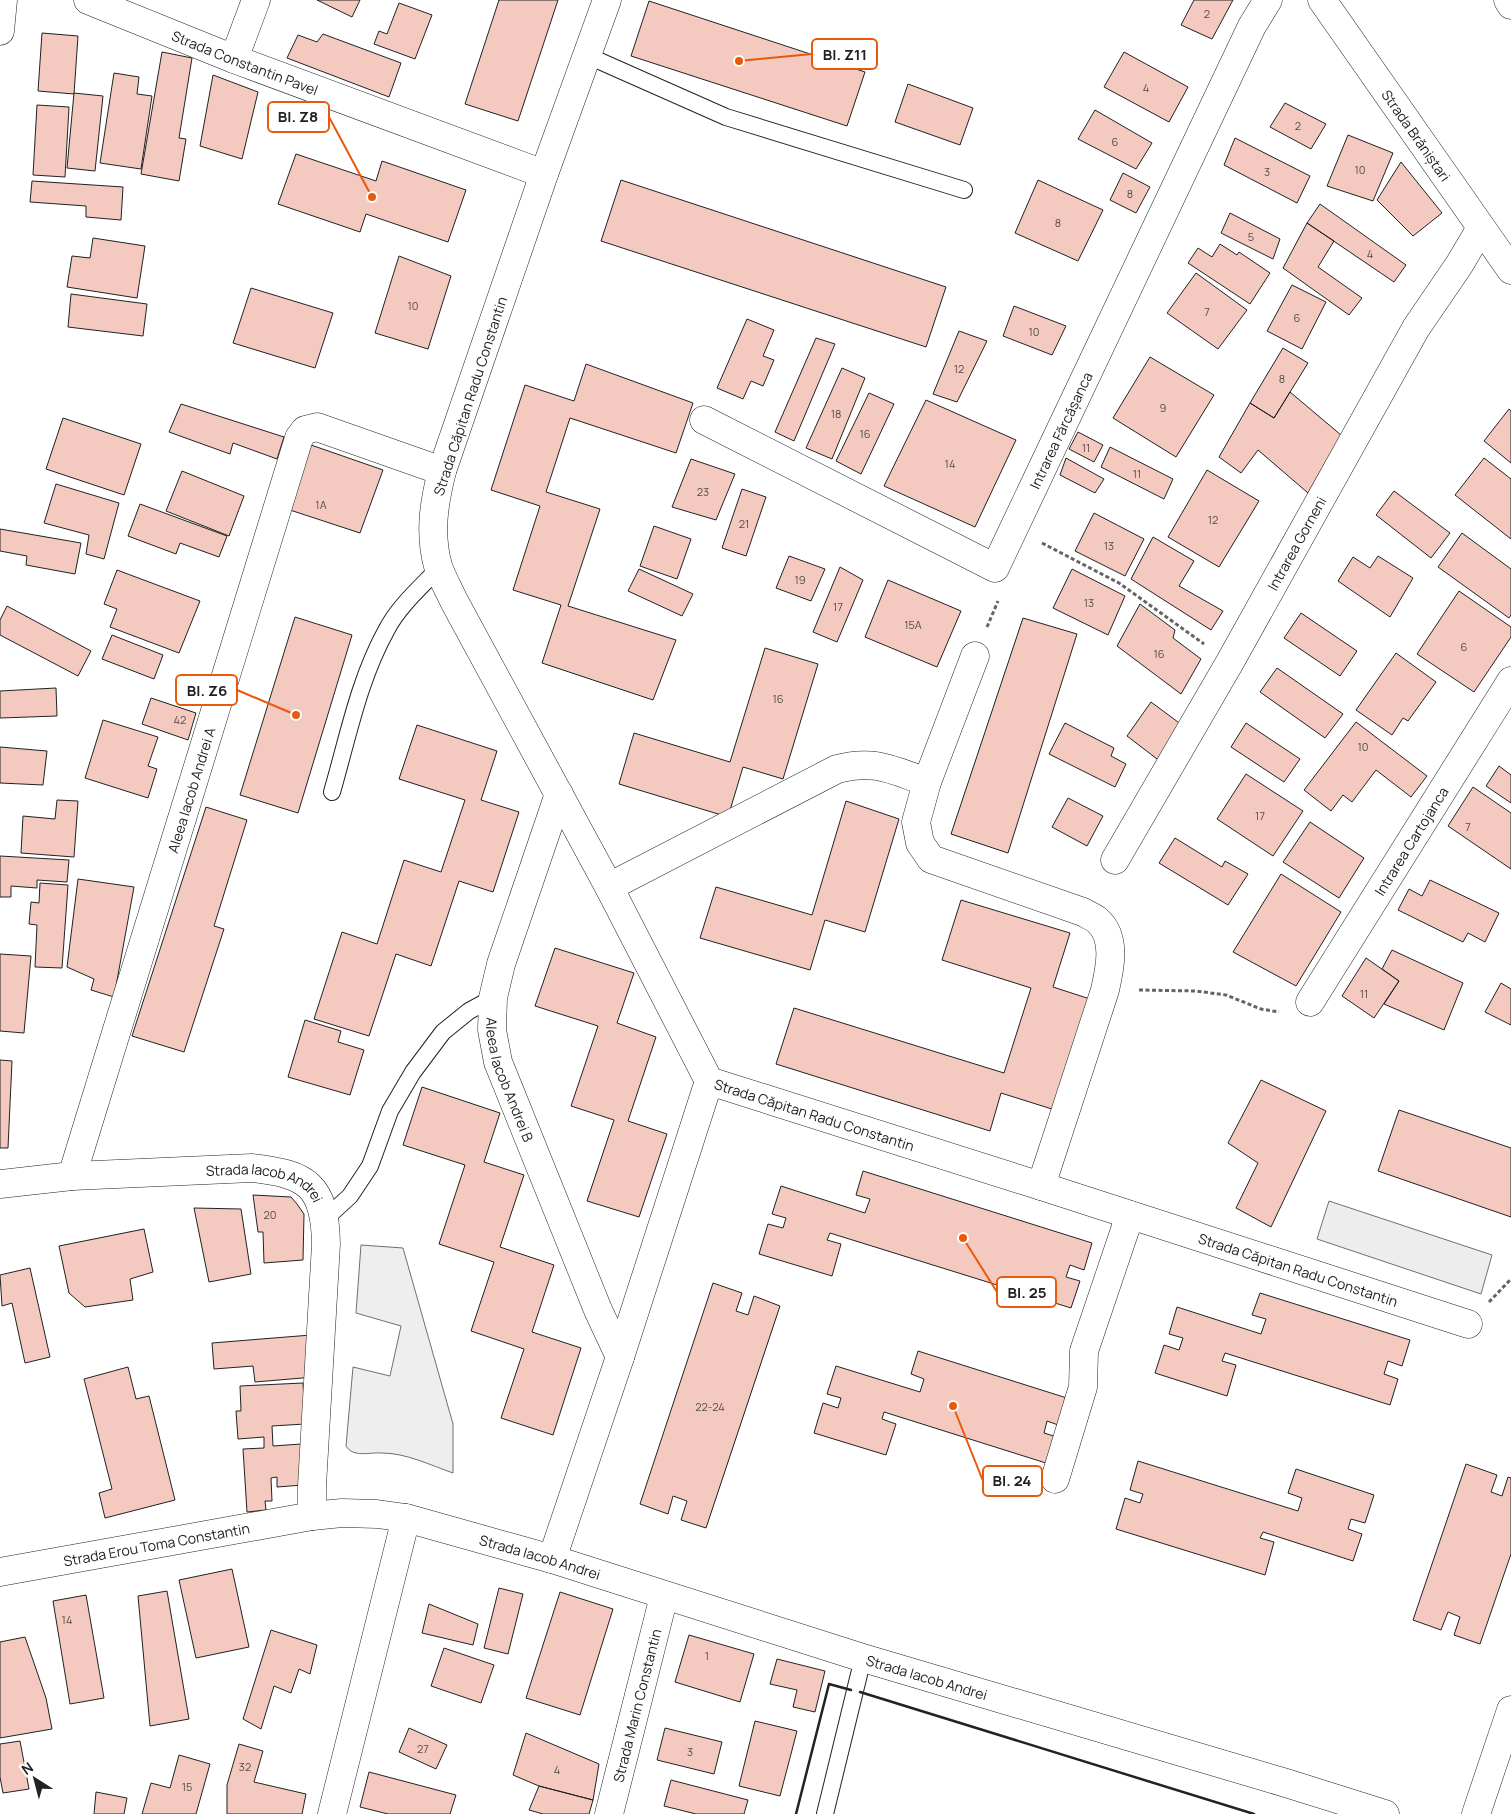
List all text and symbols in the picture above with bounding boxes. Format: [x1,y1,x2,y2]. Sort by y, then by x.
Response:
house number: 2 [1204,6,1210,21]
street label: Strada Constantin Pavel [169,25,321,99]
callout: Bl. Z11 [812,39,877,69]
text: Bl. Z11 [823,44,867,65]
house number: 4 [1143,80,1149,95]
street label: Strada Brăniștari [1378,86,1455,185]
callout: Bl. Z8 [268,102,329,132]
text: Bl. Z8 [278,106,318,127]
house number: 2 [1295,118,1301,133]
house number: 6 [1112,134,1119,149]
house number: 10 [1354,162,1366,177]
house number: 3 [1264,164,1270,179]
house number: 8 [1127,186,1133,201]
house number: 8 [1055,215,1061,230]
house number: 5 [1248,229,1254,244]
house number: 4 [1367,246,1373,261]
street label: Strada Căpitan Radu Constantin [429,294,511,498]
house number: 10 [407,298,419,313]
house number: 7 [1204,304,1210,319]
house number: 6 [1294,310,1301,325]
house number: 10 [1028,324,1040,339]
house number: 12 [954,361,964,376]
street label: Intrarea Fărcășanca [1025,369,1096,492]
house number: 8 [1279,371,1285,386]
house number: 9 [1160,400,1167,415]
house number: 18 [831,406,841,421]
house number: 16 [859,426,871,441]
house number: 11 [1082,440,1090,455]
house number: 14 [945,456,955,471]
house number: 11 [1133,466,1141,481]
house number: 23 [697,484,709,499]
street label: Intrarea Gorneni [1262,493,1330,593]
house number: 1A [315,497,327,512]
house number: 12 [1208,512,1218,527]
house number: 21 [739,516,749,531]
house number: 13 [1104,538,1114,553]
house number: 19 [794,572,806,587]
house number: 13 [1084,595,1094,610]
house number: 17 [833,599,843,614]
house number: 15A [904,617,922,632]
house number: 6 [1461,639,1468,654]
house number: 16 [1153,646,1165,661]
callout: Bl. Z6 [176,675,237,705]
text: Bl. Z6 [187,680,227,701]
house number: 16 [772,691,784,706]
house number: 42 [174,712,186,727]
street label: Aleea Iacob Andrei A [163,725,219,855]
house number: 10 [1357,739,1369,754]
street label: Intrarea Cartojanca [1370,783,1452,899]
house number: 17 [1255,808,1265,823]
house number: 7 [1465,819,1471,834]
house number: 11 [1360,986,1368,1001]
street label: Aleea Iacob Andrei B [483,1017,539,1145]
street label: Strada Căpitan Radu Constantin [712,1074,917,1155]
street label: Strada Iacob Andrei [205,1158,328,1205]
house number: 20 [264,1207,276,1222]
street label: Strada Căpitan Radu Constantin [1196,1228,1401,1310]
callout: Bl. 25 [997,1277,1056,1307]
text: Bl. 25 [1008,1282,1047,1303]
house number: 22-24 [695,1399,725,1414]
callout: Bl. 24 [983,1466,1042,1496]
text: Bl. 24 [993,1470,1032,1491]
street label: Strada Erou Toma Constantin [62,1518,251,1570]
street label: Strada Iacob Andrei [477,1530,603,1583]
house number: 14 [62,1612,72,1627]
street label: Strada Marin Constantin [608,1627,665,1784]
house number: 1 [705,1648,709,1663]
street label: Strada Iacob Andrei [864,1650,990,1704]
house number: 27 [417,1741,429,1756]
house number: 3 [687,1744,693,1759]
north arrow [10,1754,60,1804]
text: N [17,1757,37,1779]
house number: 32 [239,1759,251,1774]
house number: 4 [554,1762,560,1777]
house number: 15 [182,1779,192,1794]

